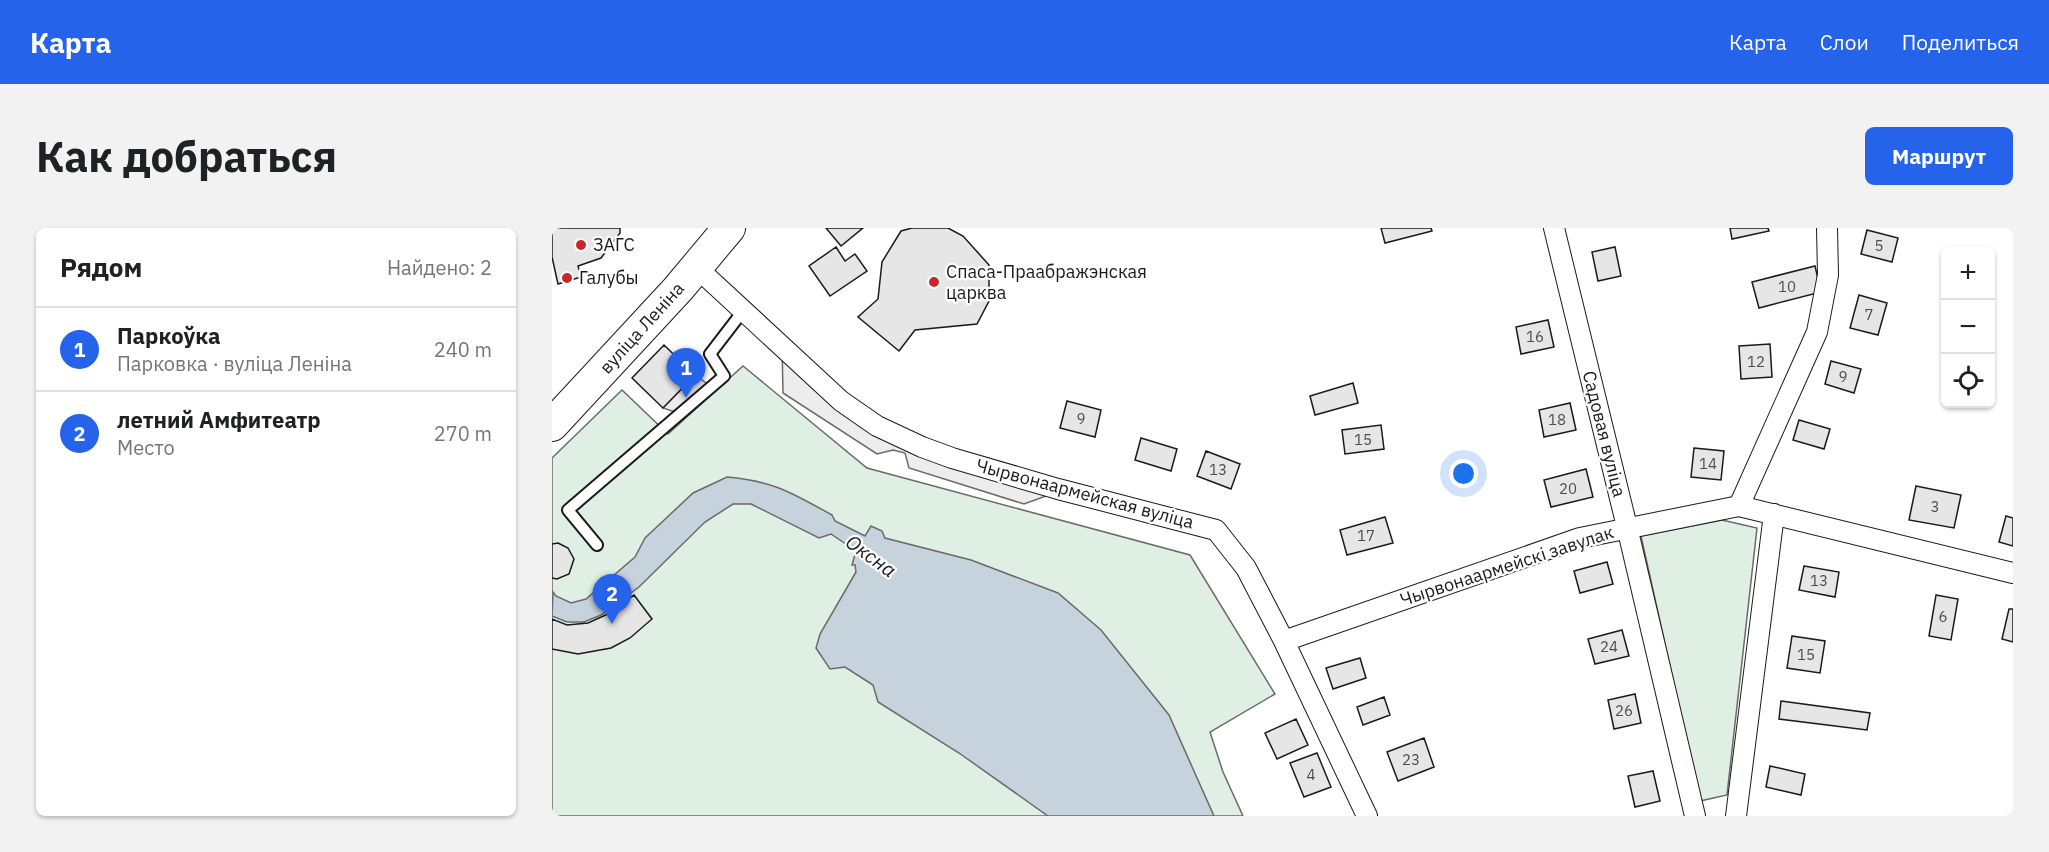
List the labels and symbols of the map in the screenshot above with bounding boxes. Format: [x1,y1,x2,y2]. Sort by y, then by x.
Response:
place label: ЗАГС [593,233,635,256]
house number: 5 [1874,236,1884,255]
marker: ЗАГС [574,238,588,252]
place label: Спаса-Праабражэнская царква [946,260,1147,304]
place label: Галубы [579,266,639,289]
marker: Галубы [560,271,574,285]
marker: Спаса-Праабражэнская царква [927,275,941,289]
street label: вуліца Леніна [594,277,689,378]
house number: 10 [1778,277,1796,296]
house number: 7 [1864,305,1874,324]
house number: 16 [1526,327,1544,346]
pin: 1 [666,348,706,398]
house number: 12 [1747,352,1765,371]
house number: 9 [1838,367,1848,386]
street label: Садовая вуліца [1578,368,1631,500]
house number: 9 [1076,409,1086,428]
house number: 18 [1548,410,1566,429]
house number: 15 [1354,430,1372,449]
street label: Чырвонаармейская вуліца [974,453,1197,534]
house number: 14 [1699,454,1717,473]
your location [1449,459,1478,488]
house number: 13 [1209,460,1227,479]
house number: 20 [1559,479,1577,498]
house number: 3 [1930,497,1940,516]
street label: Чырвонаармейскі завулак [1397,520,1617,611]
house number: 17 [1357,526,1375,545]
water label: Оксна [841,528,902,583]
house number: 13 [1810,571,1828,590]
pin: 2 [592,574,632,624]
house number: 6 [1938,607,1948,626]
house number: 24 [1600,637,1618,656]
house number: 15 [1797,645,1815,664]
house number: 26 [1615,701,1633,720]
house number: 23 [1402,750,1420,769]
house number: 4 [1306,765,1316,784]

